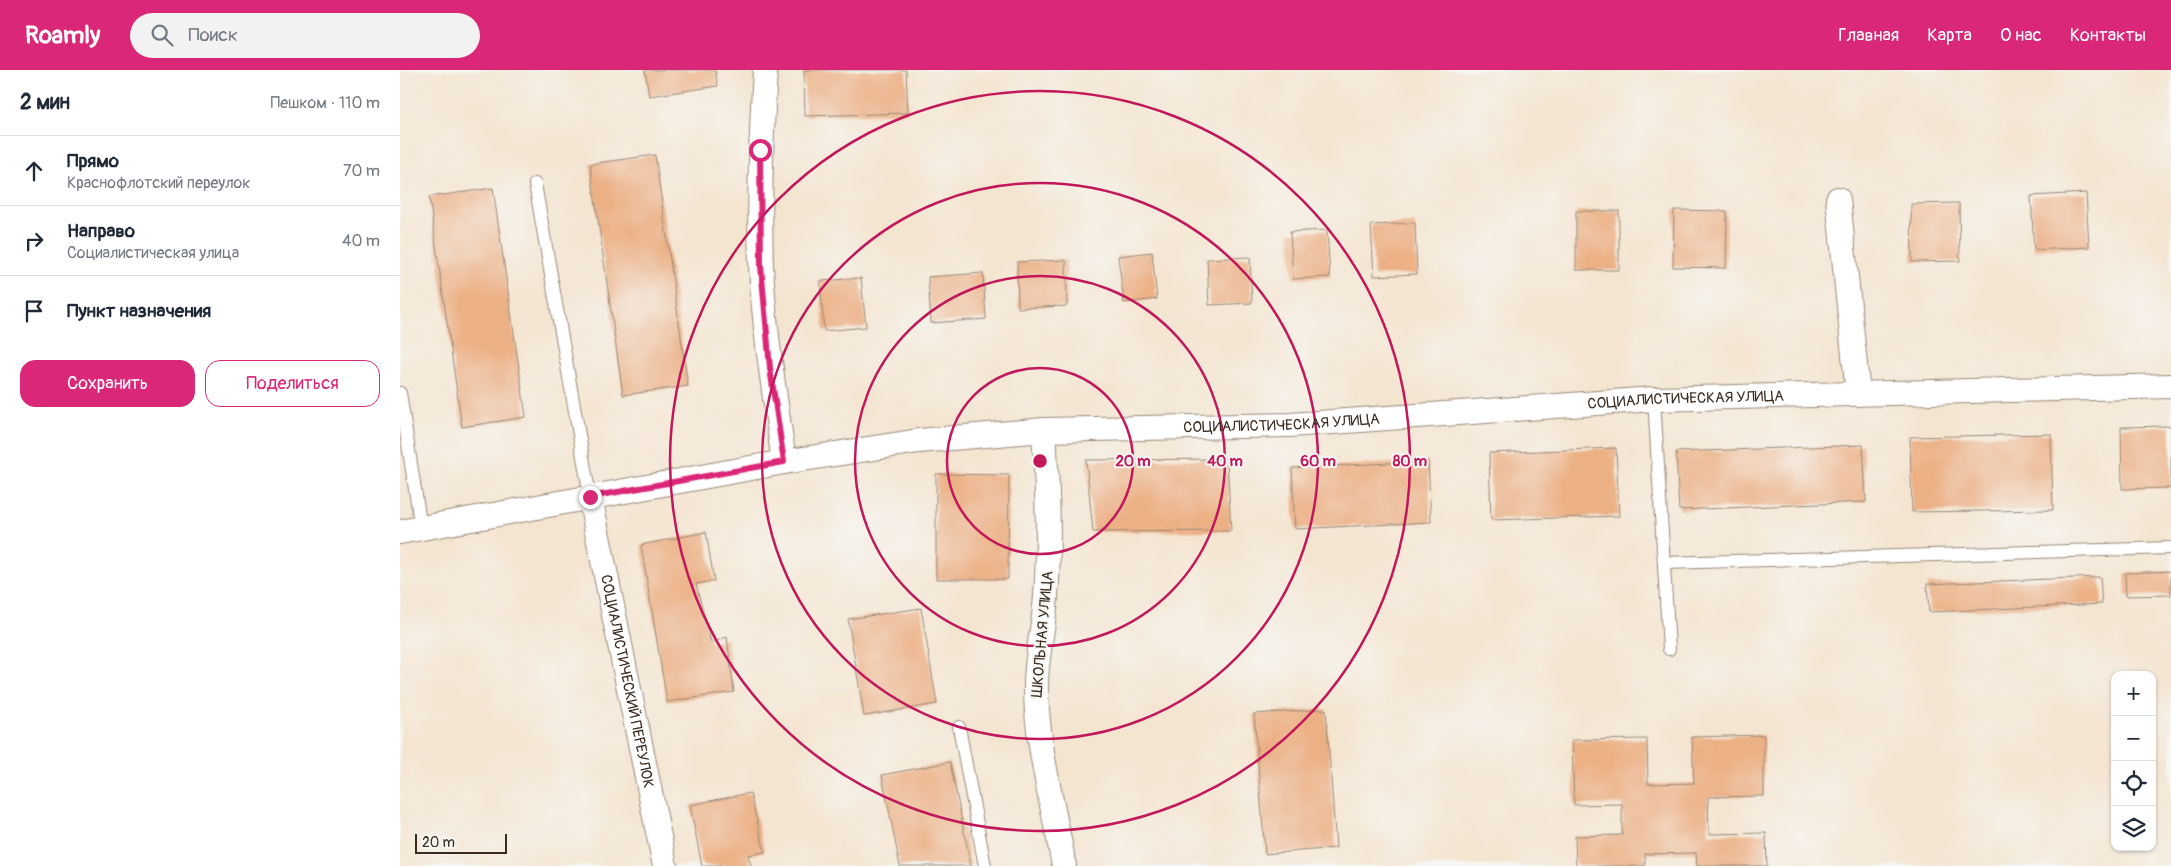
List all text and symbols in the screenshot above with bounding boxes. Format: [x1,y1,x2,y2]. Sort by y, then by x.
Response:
search box [130,13,480,58]
text: Roamly [25,21,100,50]
icon: search [148,21,176,49]
text: Поиск [188,23,238,47]
text: Главная [1838,24,1899,47]
text: Карта [1927,24,1972,47]
text: О нас [2000,24,2042,47]
text: Контакты [2070,24,2146,47]
text: 2 мин [20,89,70,116]
text: Пешком · 110 m [271,93,380,113]
route start [749,139,772,162]
text: Прямо [67,149,119,173]
icon: ahead [20,157,48,185]
text: 70 m [343,161,380,181]
text: Краснофлотский переулок [67,173,250,193]
text: Направо [67,219,135,243]
icon: right [20,227,48,255]
text: 40 m [342,231,380,251]
text: Социалистическая улица [67,243,239,263]
icon: arrive [20,297,48,325]
text: Пункт назначения [67,299,211,323]
button: Сохранить [20,360,195,407]
button: Поделиться [205,360,380,407]
street label: СОЦИАЛИСТИЧЕСКАЯ УЛИЦА [1587,387,1784,414]
street label: СОЦИАЛИСТИЧЕСКАЯ УЛИЦА [1183,410,1381,437]
centre of rings [1031,452,1049,470]
text: 20 m [1115,452,1151,471]
text: 40 m [1207,452,1243,471]
text: 60 m [1300,452,1336,471]
text: 80 m [1393,452,1427,471]
route end [579,486,602,509]
street label: ШКОЛЬНАЯ УЛИЦА [1028,570,1058,698]
street label: СОЦИАЛИСТИЧЕСКИЙ ПЕРЕУЛОК [596,573,658,790]
map controls [2111,671,2156,851]
button: + [2111,671,2156,716]
button: − [2111,716,2156,761]
button: locate [2111,761,2156,806]
button: layers [2111,806,2156,851]
scale bar [415,831,508,854]
text: 20 m [422,834,455,851]

